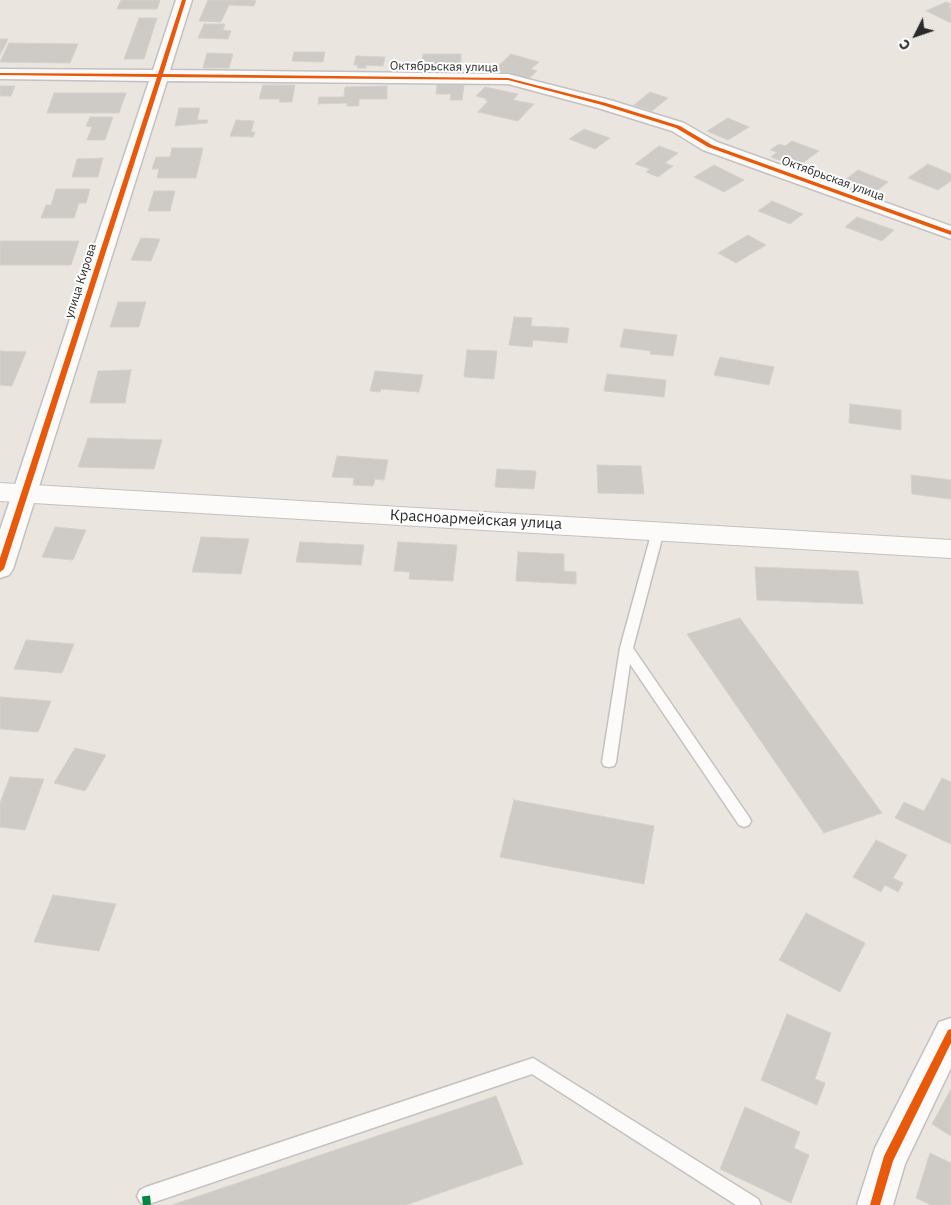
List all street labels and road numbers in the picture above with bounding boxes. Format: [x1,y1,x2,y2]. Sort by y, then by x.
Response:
street label: Октябрьская улица [390,59,498,75]
street label: Октябрьская улица [780,154,886,204]
street label: улица Кирова [62,242,100,320]
street label: Красноармейская улица [389,507,563,533]

